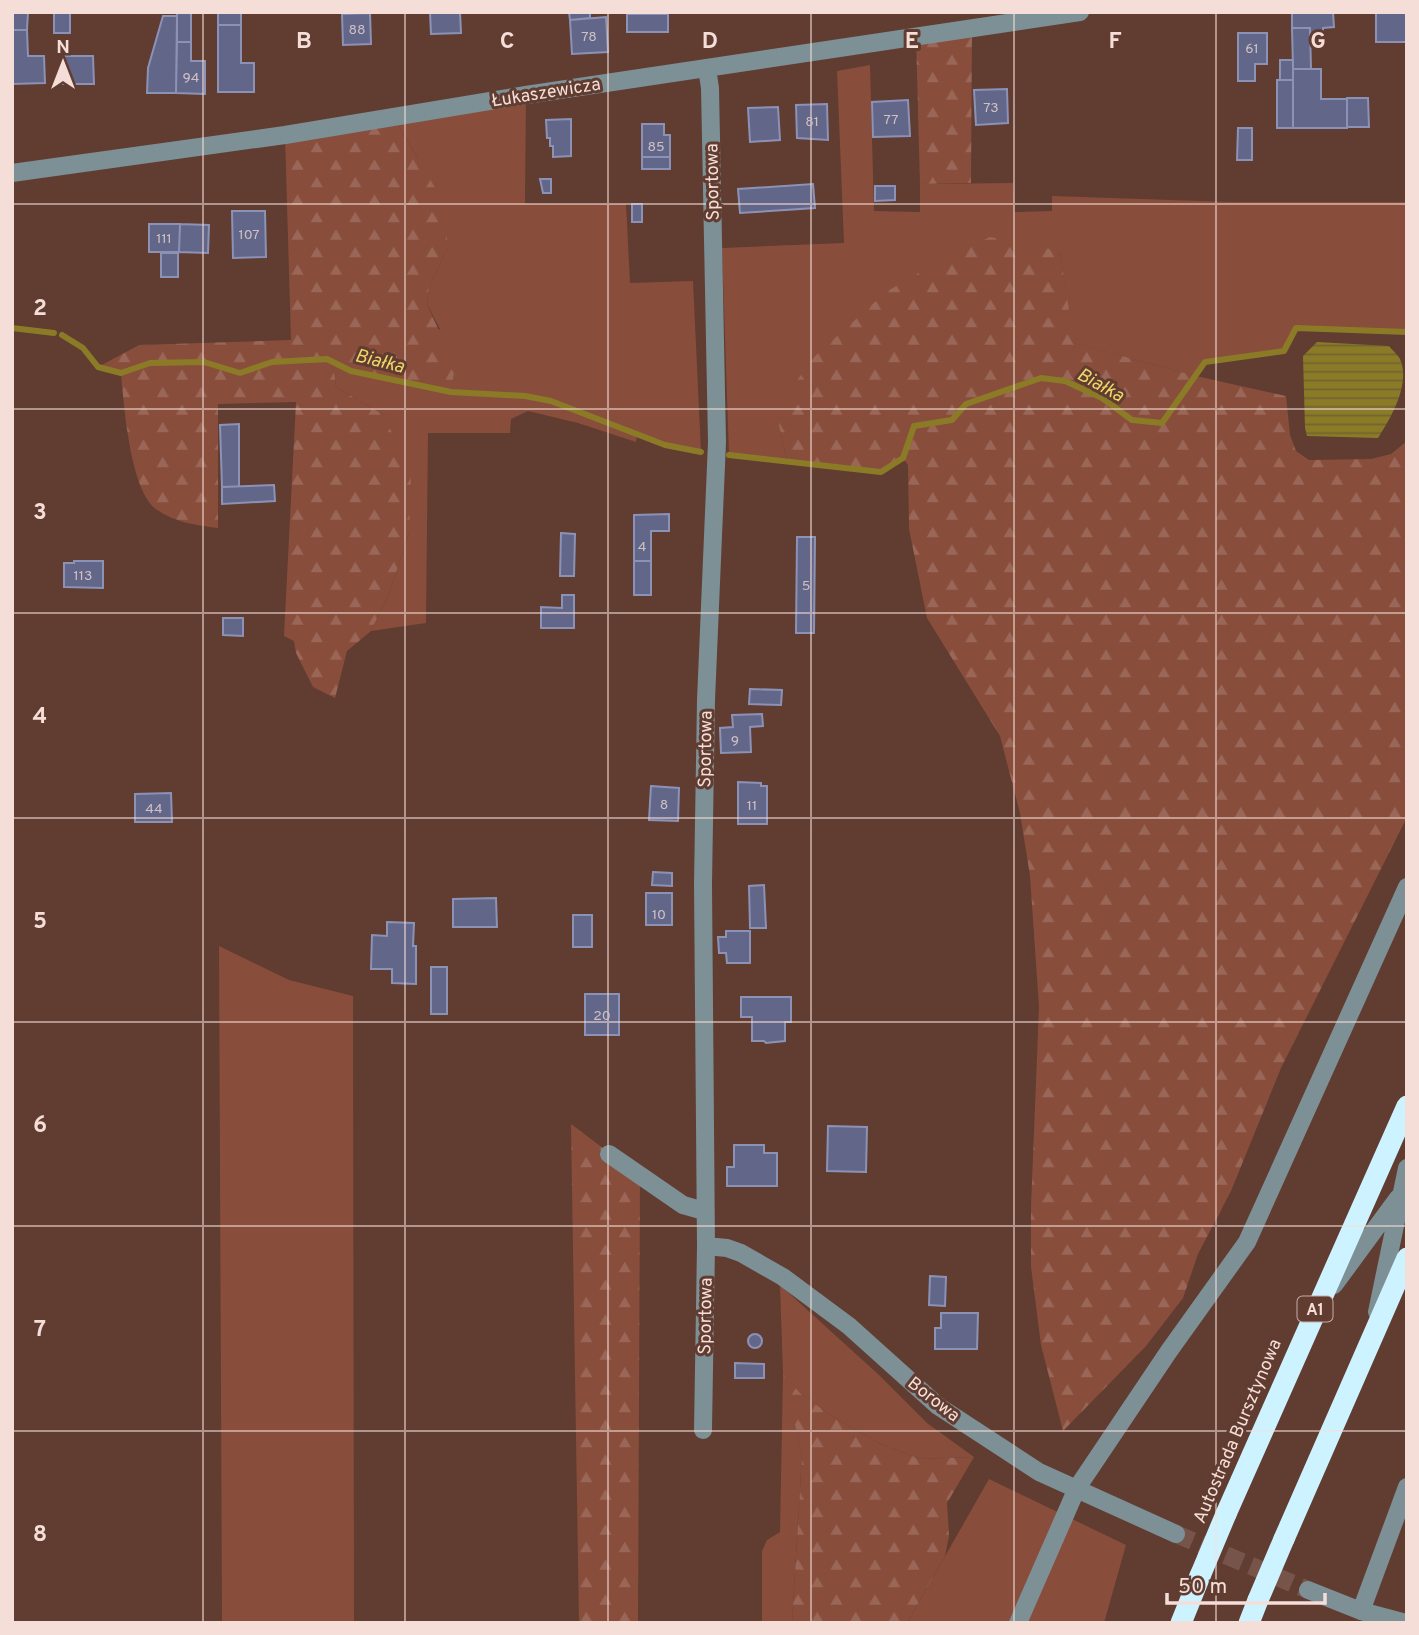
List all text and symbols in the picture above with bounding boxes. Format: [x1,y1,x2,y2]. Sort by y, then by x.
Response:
house number: 88 [348,22,366,39]
north arrow [28,28,98,98]
text: B [296,28,312,57]
text: C [500,28,514,57]
text: D [702,28,718,57]
text: E [905,28,919,57]
text: F [1108,28,1122,57]
text: G [1310,28,1326,57]
house number: 78 [581,29,597,46]
text: N [56,36,70,60]
house number: 61 [1245,41,1259,58]
house number: 94 [182,70,200,87]
street label: Łukaszewicza [490,73,602,113]
house number: 73 [983,100,999,117]
house number: 77 [883,112,899,129]
house number: 81 [805,114,819,131]
house number: 85 [647,139,665,156]
street label: Sportowa [701,143,726,221]
house number: 107 [238,227,260,244]
house number: 111 [156,231,172,248]
text: 2 [33,295,47,324]
water label: Białka [352,344,407,380]
water label: Białka [1072,363,1128,408]
text: 3 [33,499,47,528]
house number: 4 [638,539,646,556]
house number: 113 [74,568,92,585]
house number: 5 [802,578,810,595]
text: 4 [33,703,47,732]
street label: Sportowa [694,710,719,788]
house number: 9 [731,733,739,750]
house number: 8 [660,797,668,814]
house number: 11 [747,798,757,815]
house number: 44 [145,801,163,818]
house number: 10 [652,907,666,924]
text: 5 [33,908,47,937]
house number: 20 [593,1008,611,1025]
text: 6 [33,1112,47,1141]
street label: Sportowa [694,1277,719,1355]
road number: A1 [1298,1296,1332,1322]
text: 7 [34,1316,46,1345]
street label: Autostrada Bursztynowa [1189,1336,1288,1527]
street label: Borowa [902,1372,964,1428]
text: 8 [33,1521,47,1550]
scale bar [1167,1562,1324,1606]
text: 50 m [1178,1574,1227,1601]

